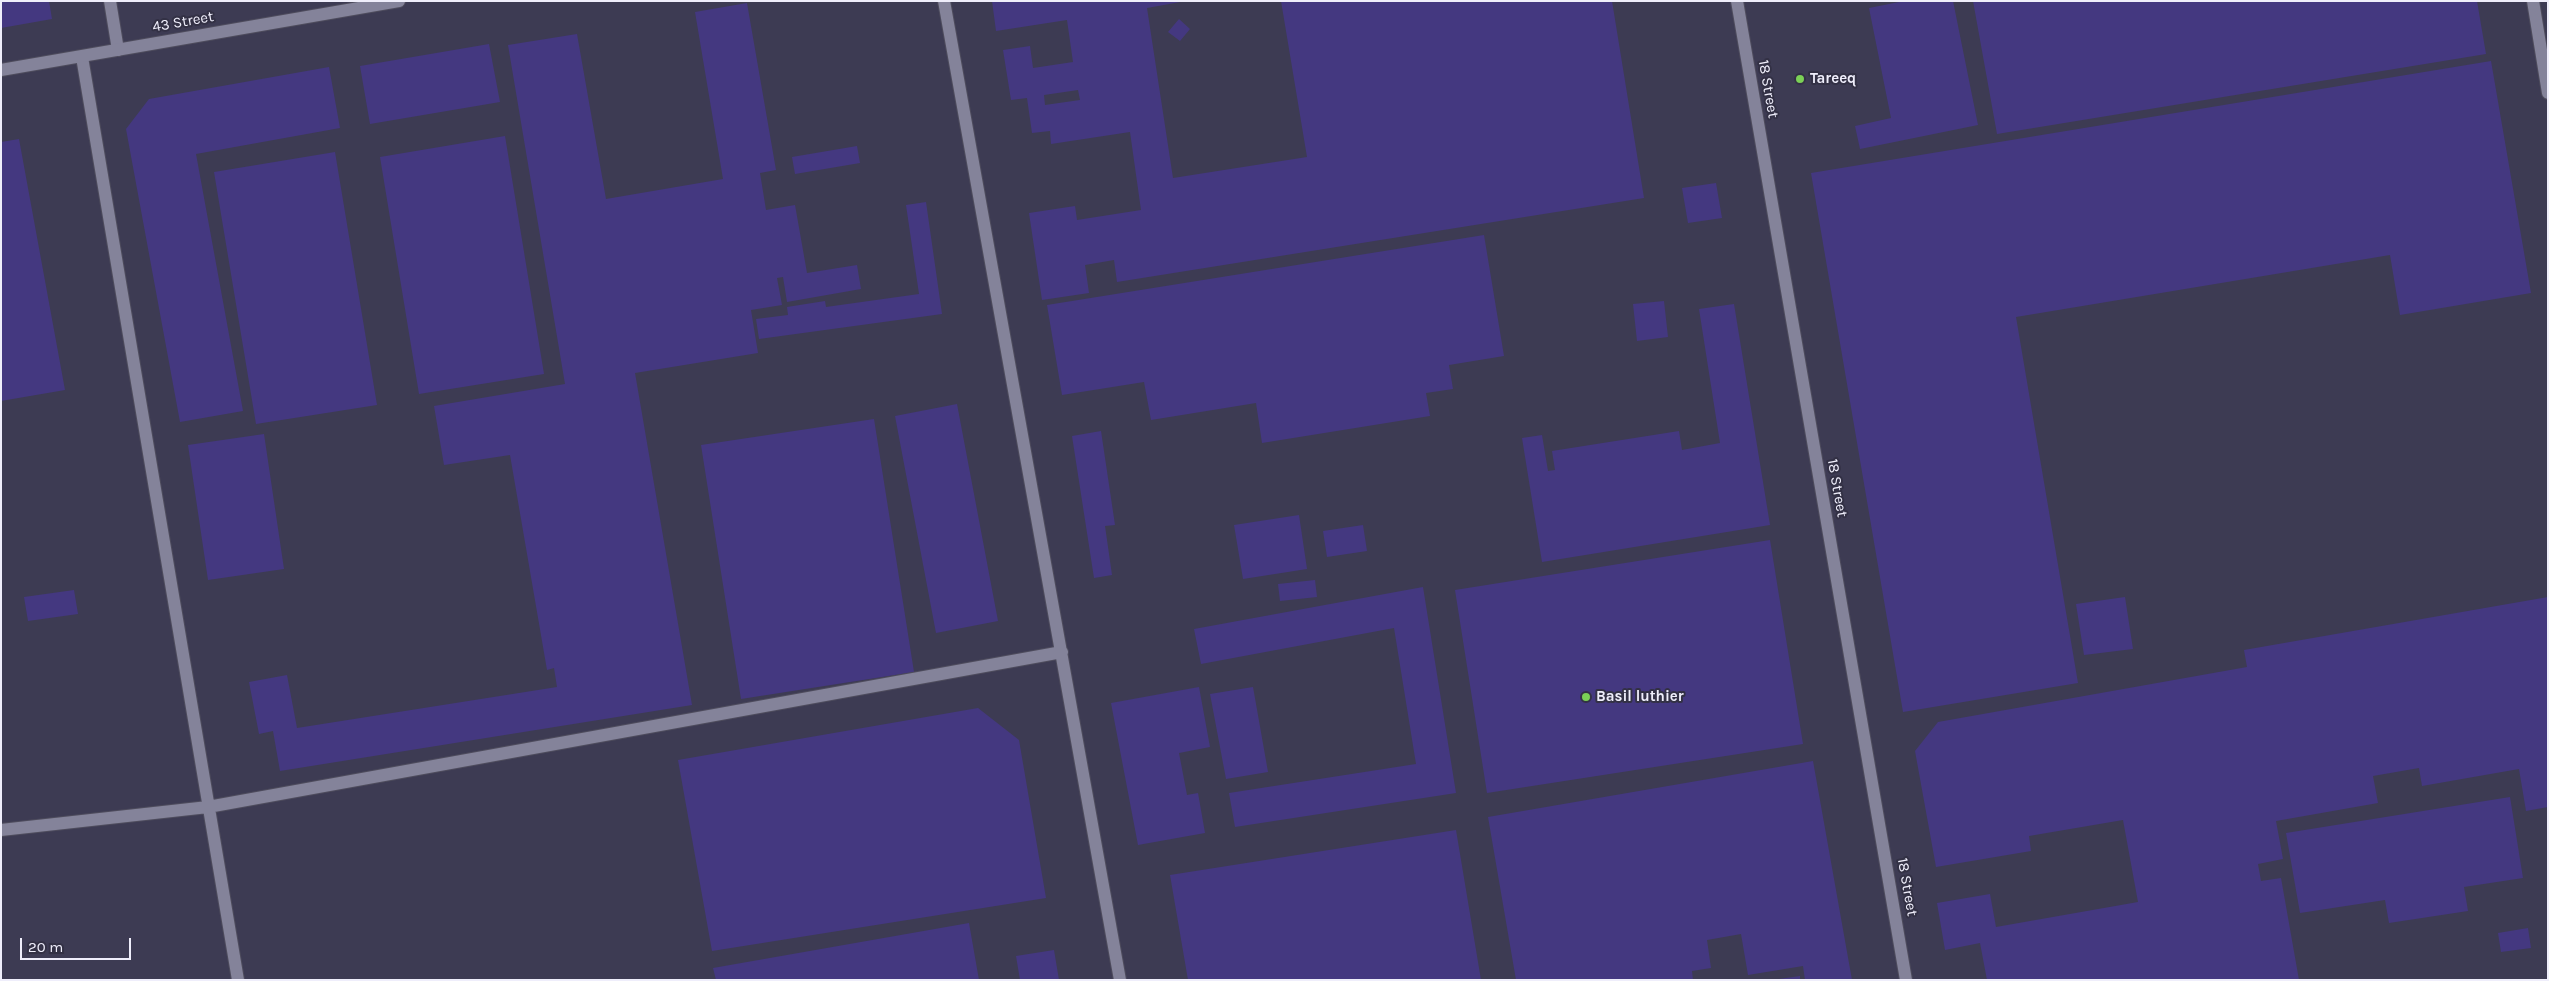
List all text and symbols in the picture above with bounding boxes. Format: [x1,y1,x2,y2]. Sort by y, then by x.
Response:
street label: 43 Street [151,8,215,36]
street label: 18 Street [1754,58,1782,120]
place label: Tareeq [1810,70,1856,88]
marker: Tareeq [1794,73,1806,85]
street label: 18 Street [1823,457,1851,519]
place label: Basil luthier [1596,688,1684,706]
marker: Basil luthier [1580,691,1592,703]
street label: 18 Street [1893,856,1921,918]
scale bar [22,928,134,960]
text: 20 m [28,938,63,956]

